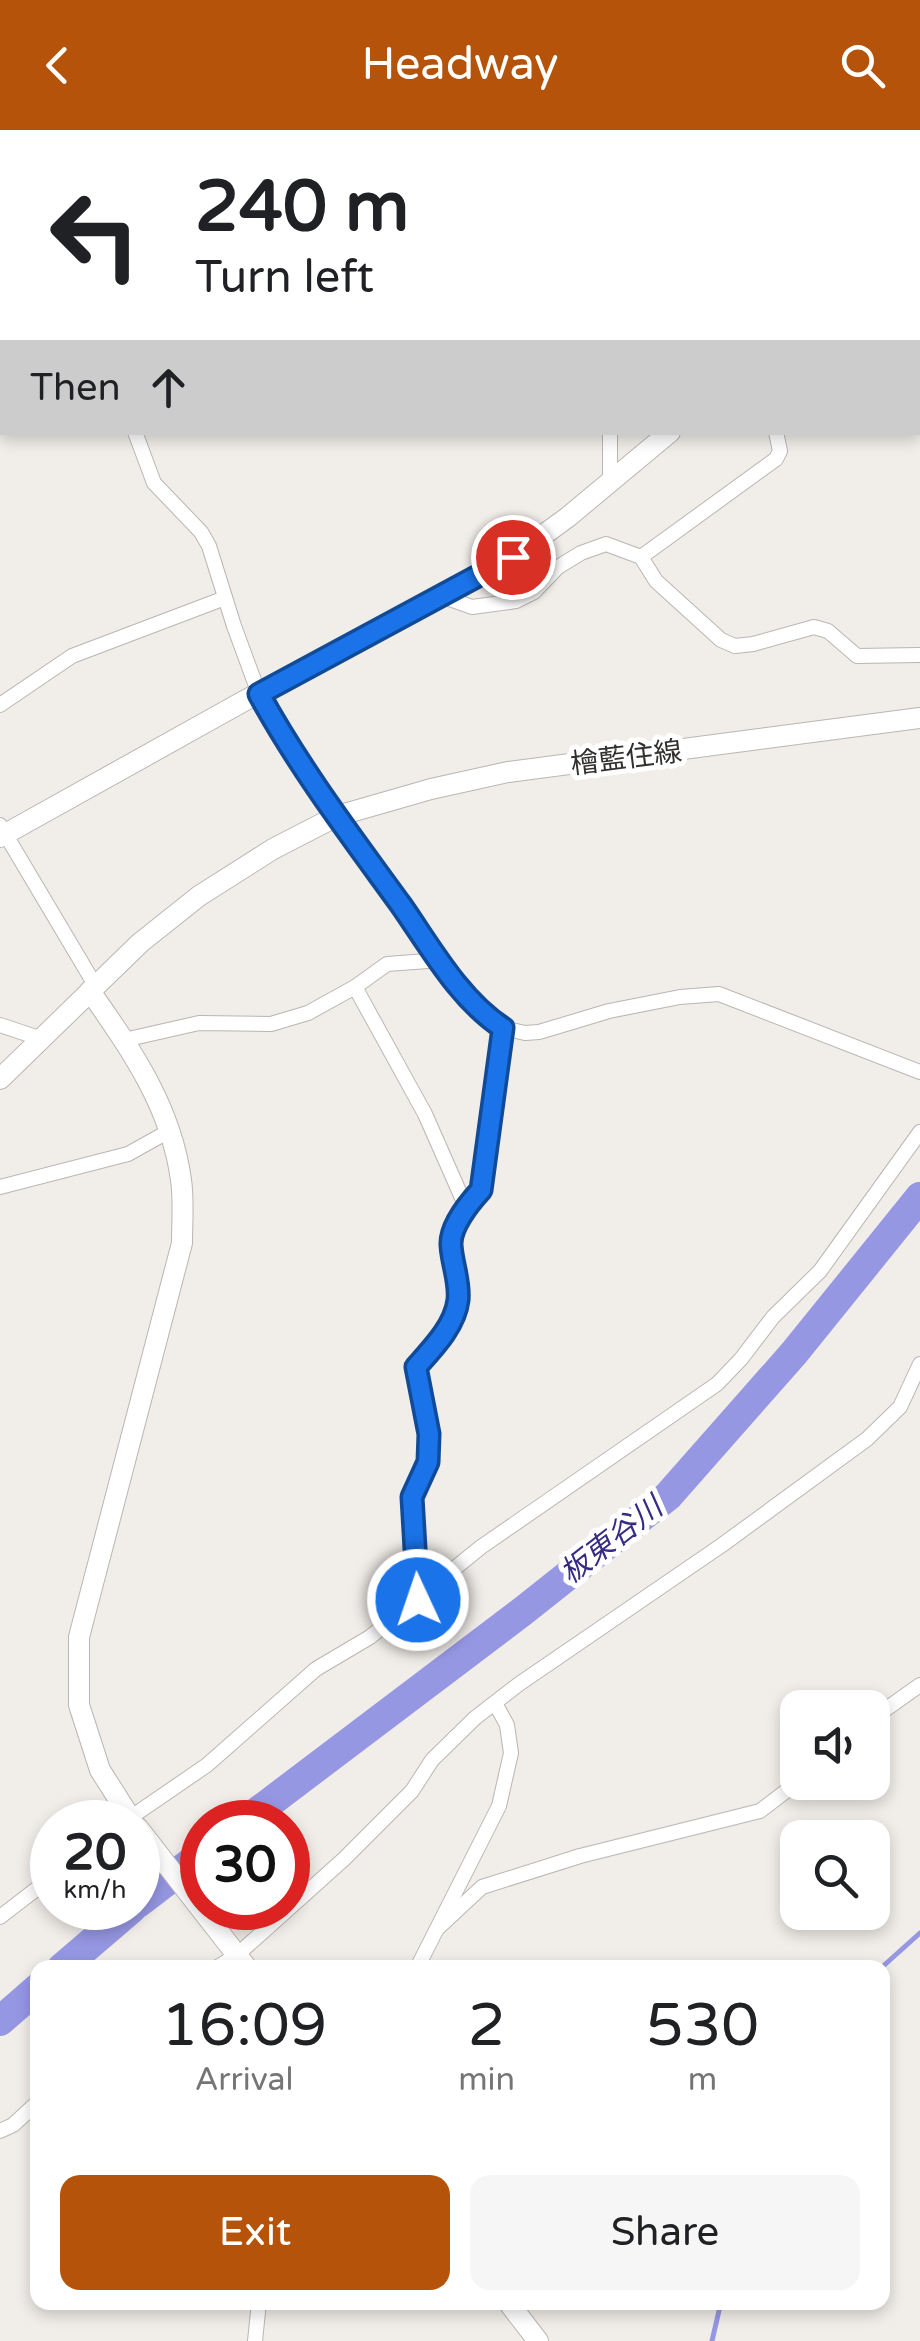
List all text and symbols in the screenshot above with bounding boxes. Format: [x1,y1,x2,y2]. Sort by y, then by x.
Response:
icon: back [30,38,85,93]
text: Headway [362,38,558,92]
icon: search [835,38,890,93]
text: 240 m [195,166,409,250]
icon: left [30,170,160,300]
text: Turn left [195,251,374,305]
icon: ahead [141,360,196,415]
text: Then [30,365,121,411]
pin [471,515,556,600]
icon: arrive [486,530,541,585]
street label: 檜藍住線 [568,734,684,782]
water label: 板東谷川 [553,1487,672,1592]
position arrow [366,1548,470,1652]
map controls [780,1690,890,1930]
button: sound [780,1690,890,1800]
speed limit sign: 30 [180,1800,310,1930]
button: search [780,1820,890,1930]
text: 20 [64,1823,126,1883]
text: km/h [64,1875,126,1905]
text: 16:09 [161,1990,327,2062]
text: 2 [468,1990,505,2062]
text: 530 [646,1990,759,2062]
text: Arrival [195,2061,294,2099]
text: min [458,2061,515,2099]
text: m [688,2061,717,2099]
button: Exit [60,2175,450,2290]
button: Share [470,2175,860,2290]

